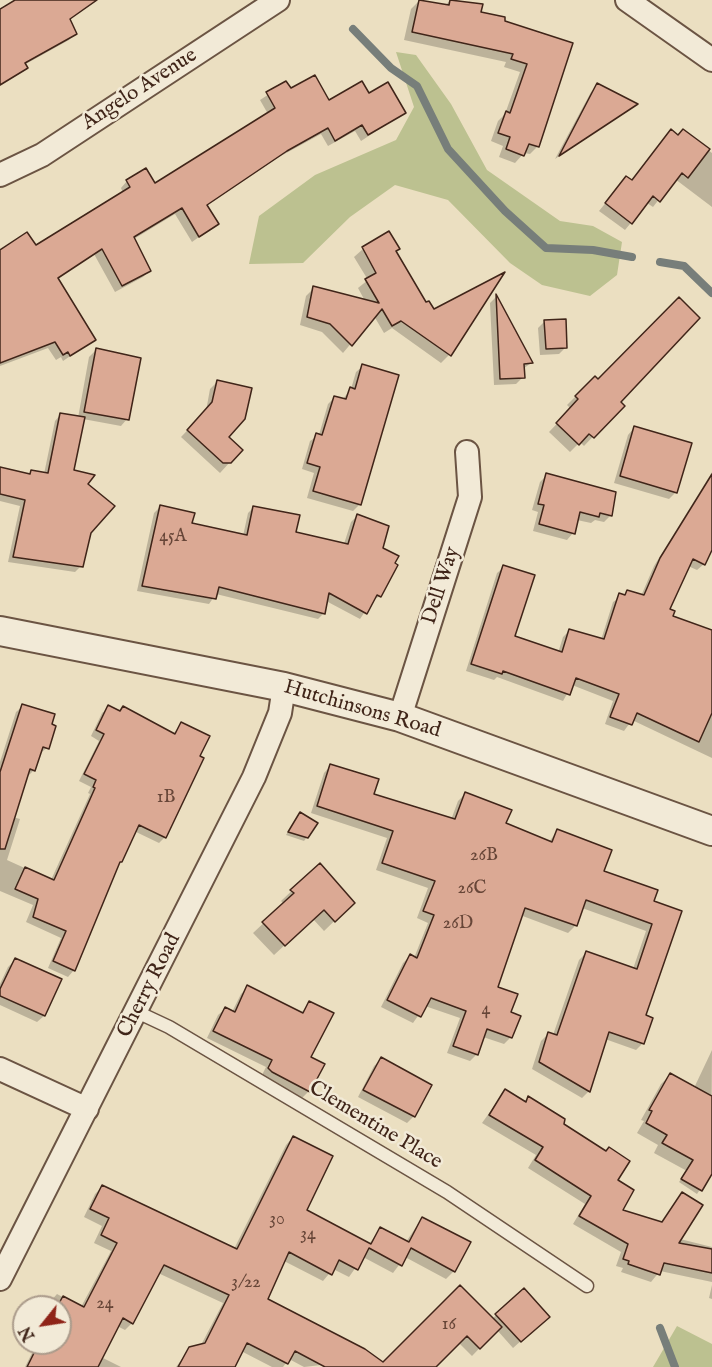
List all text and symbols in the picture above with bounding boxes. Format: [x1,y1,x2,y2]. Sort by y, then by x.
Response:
street label: Angelo Avenue [78,43,202,137]
house number: 45A [159,526,187,548]
street label: Dell Way [418,544,466,628]
street label: Hutchinsons Road [281,676,443,744]
house number: 1B [157,787,175,809]
house number: 26B [470,845,498,867]
house number: 26C [458,878,486,900]
house number: 26D [443,913,473,935]
street label: Cherry Road [113,930,187,1042]
house number: 4 [482,999,490,1021]
street label: Clementine Place [304,1076,446,1176]
house number: 30 [269,1209,285,1231]
house number: 34 [300,1224,316,1246]
house number: 3/22 [231,1272,261,1294]
house number: 24 [96,1293,114,1315]
north arrow [12,1295,72,1355]
house number: 16 [442,1314,456,1336]
text: N [16,1322,40,1344]

